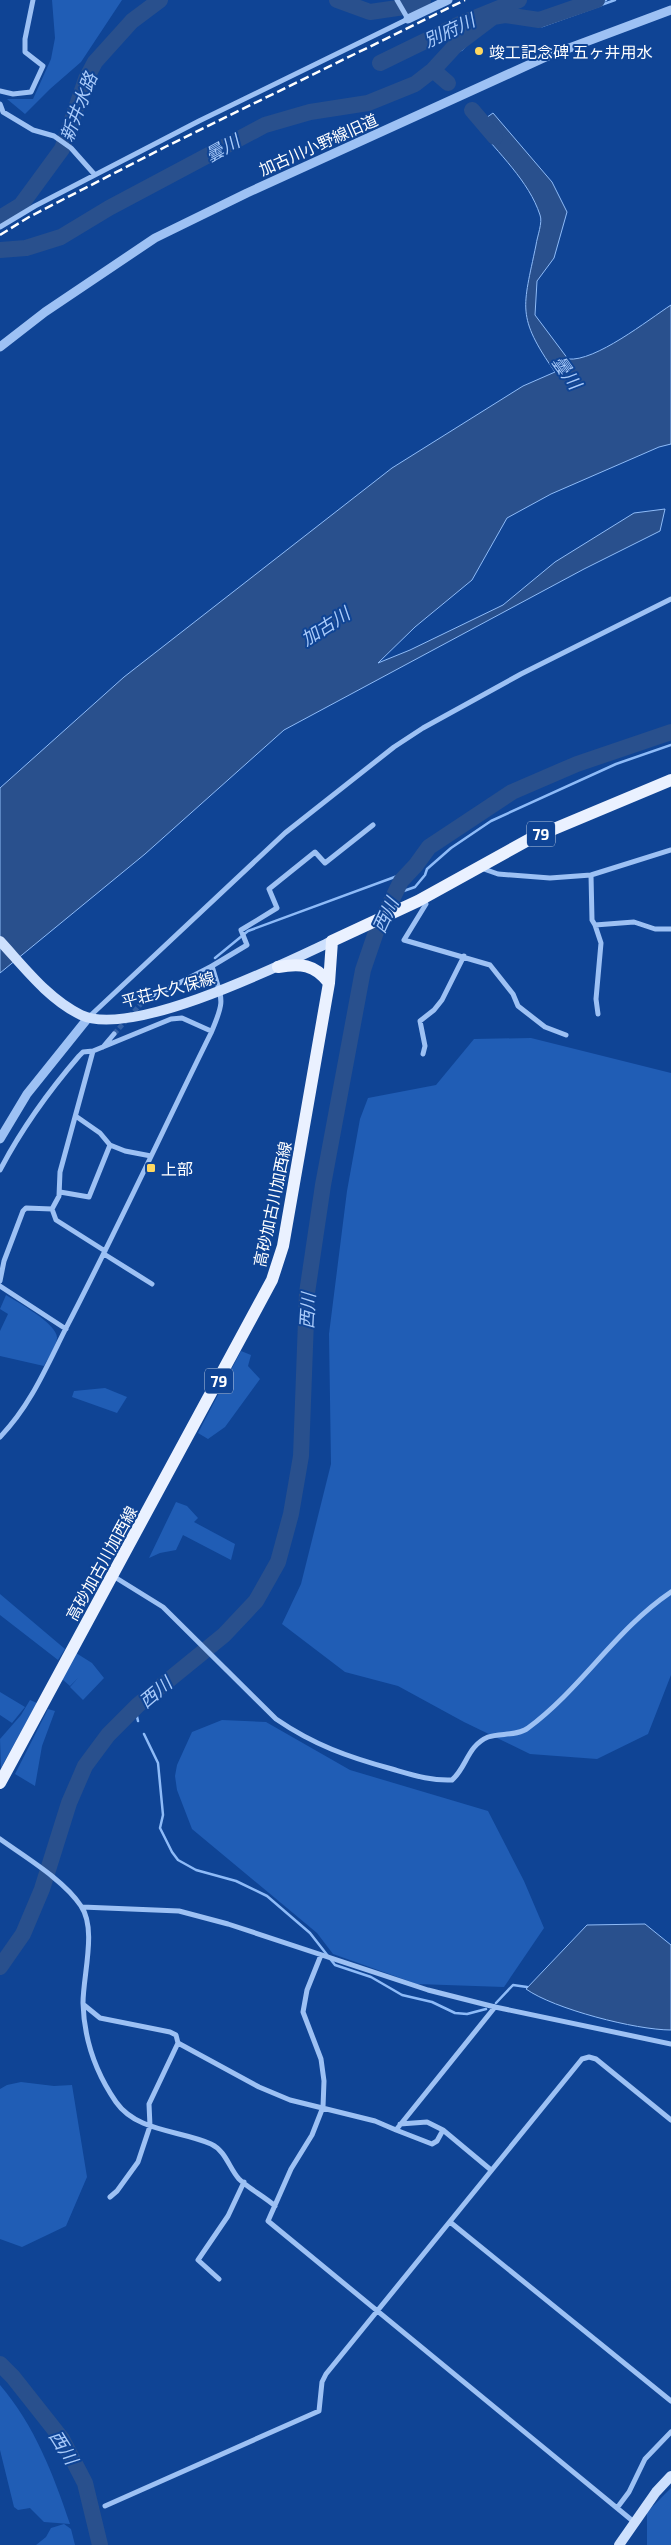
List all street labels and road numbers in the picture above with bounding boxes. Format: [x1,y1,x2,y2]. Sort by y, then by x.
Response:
street label: 加古川小野線旧道 [256,109,380,179]
road number: 79 [527,822,555,846]
street label: 平荘大久保線 [119,967,217,1011]
street label: 高砂加古川加西線 [249,1139,295,1269]
road number: 79 [205,1368,233,1394]
street label: 高砂加古川加西線 [62,1502,140,1624]

